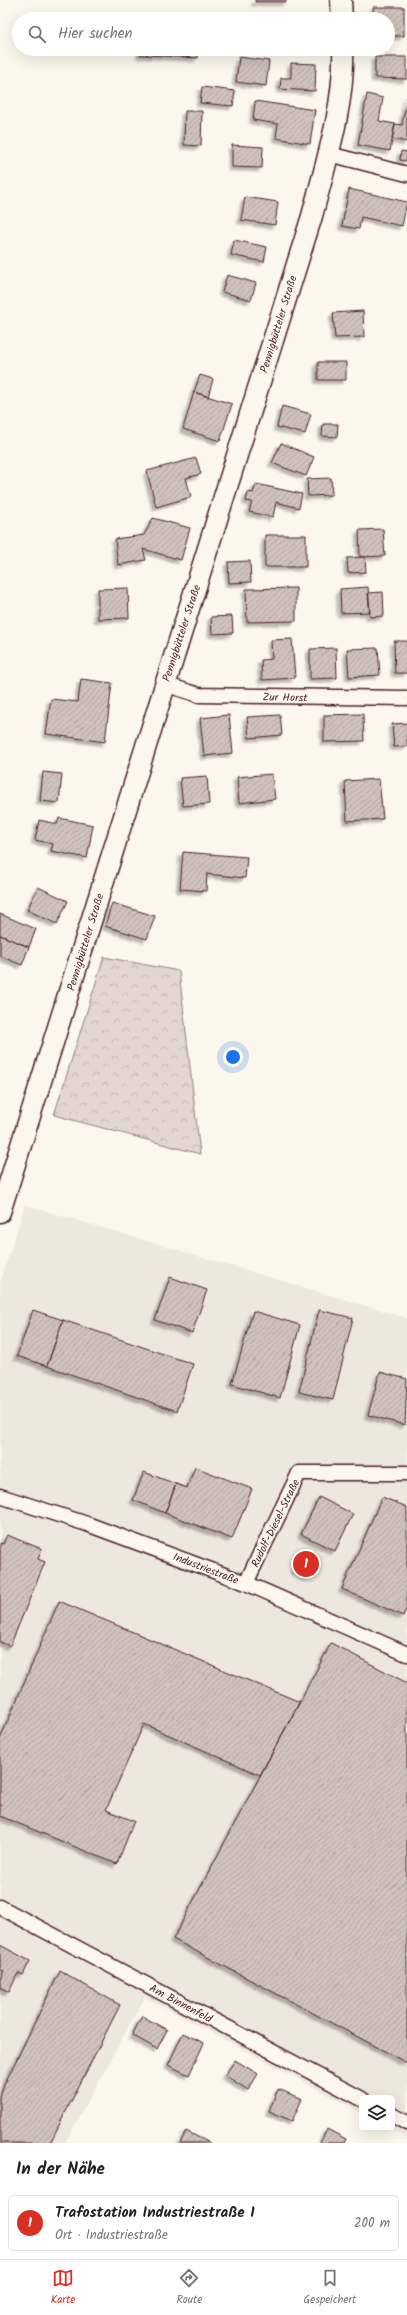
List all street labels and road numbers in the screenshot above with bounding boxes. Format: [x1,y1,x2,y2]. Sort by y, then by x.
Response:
street label: Pennigbütteler Straße [256,273,302,375]
street label: Pennigbütteler Straße [158,582,206,684]
street label: Zur Horst [262,689,308,707]
street label: Pennigbütteler Straße [63,891,109,993]
street label: Rudolf-Diesel-Straße [247,1476,305,1571]
street label: Industriestraße [170,1548,241,1590]
street label: Am Binnenfeld [146,1980,216,2028]

